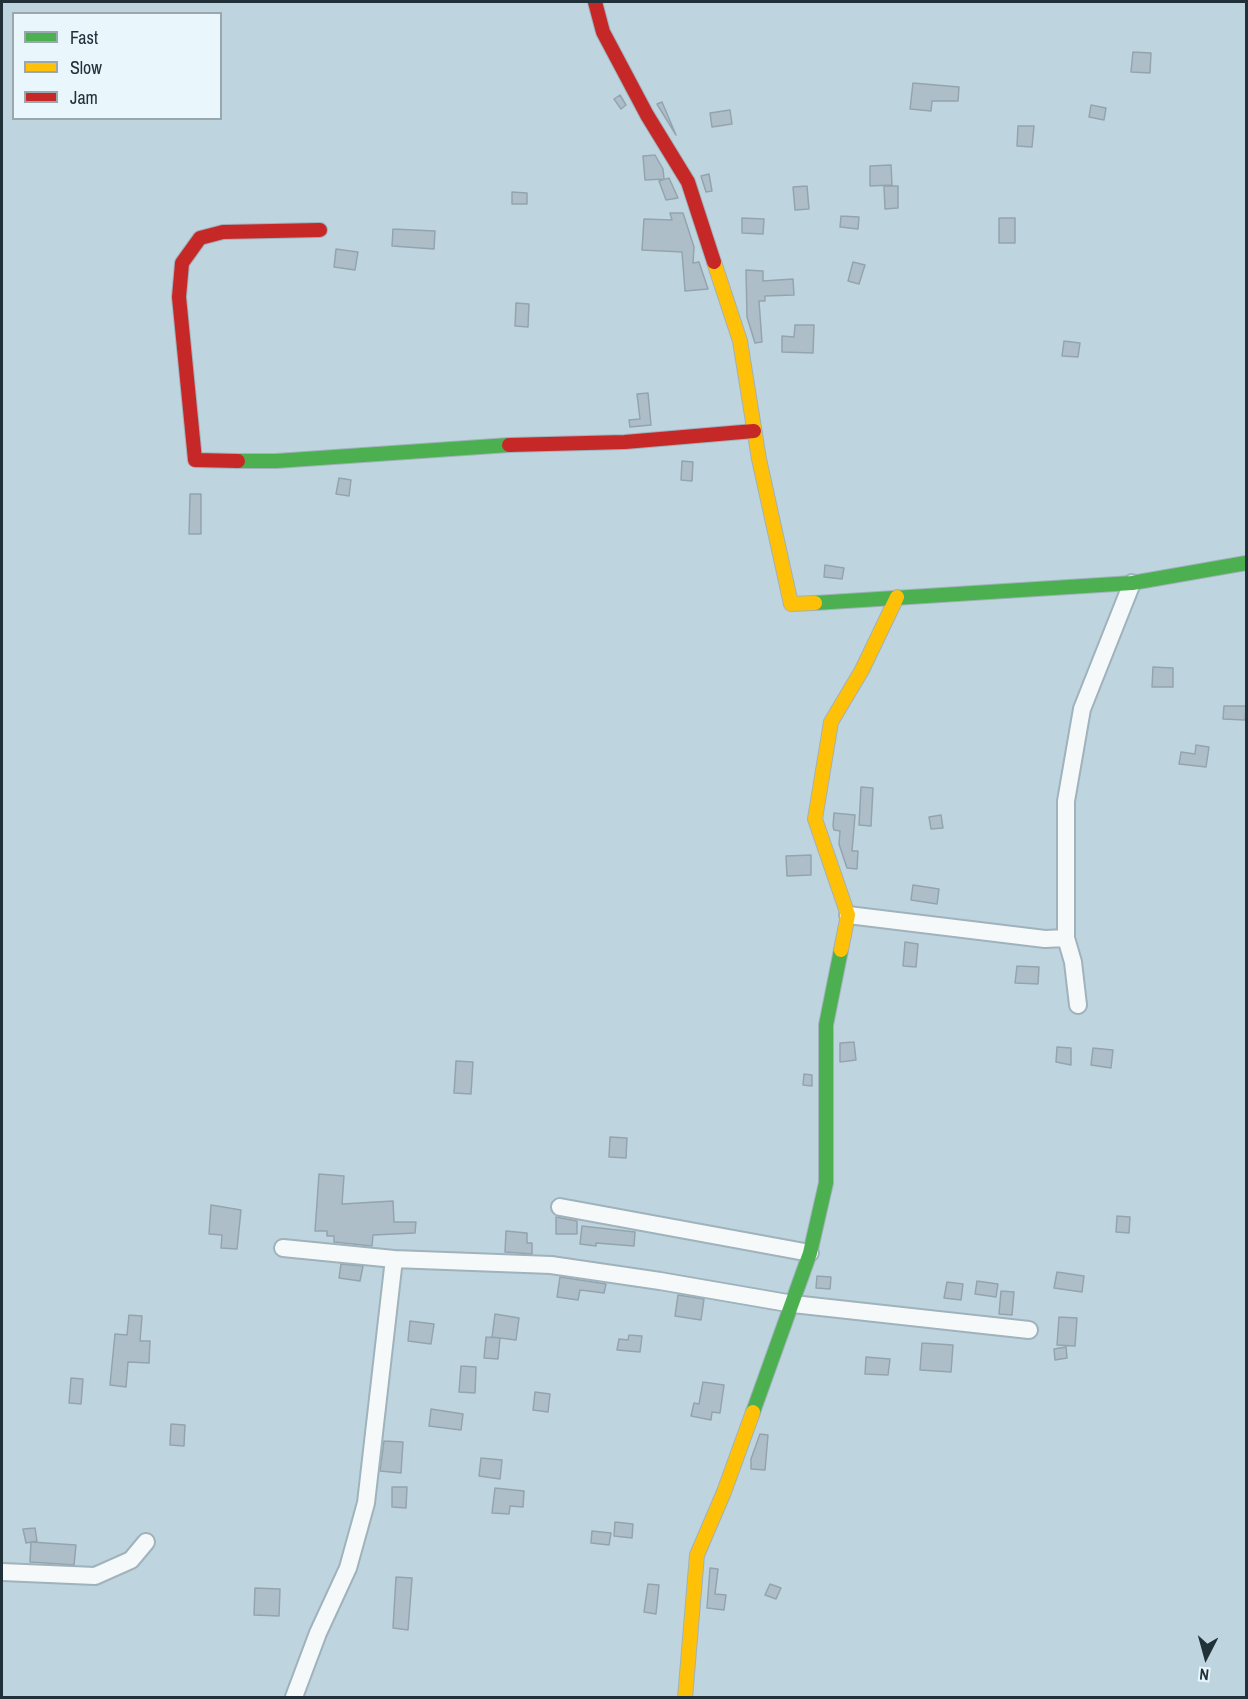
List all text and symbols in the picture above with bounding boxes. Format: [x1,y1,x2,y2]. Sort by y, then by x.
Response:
legend [12,12,222,120]
text: Fast [70,25,98,50]
text: Slow [70,55,102,80]
text: Jam [70,85,98,110]
north arrow [1176,1627,1236,1687]
text: N [1198,1663,1210,1686]

